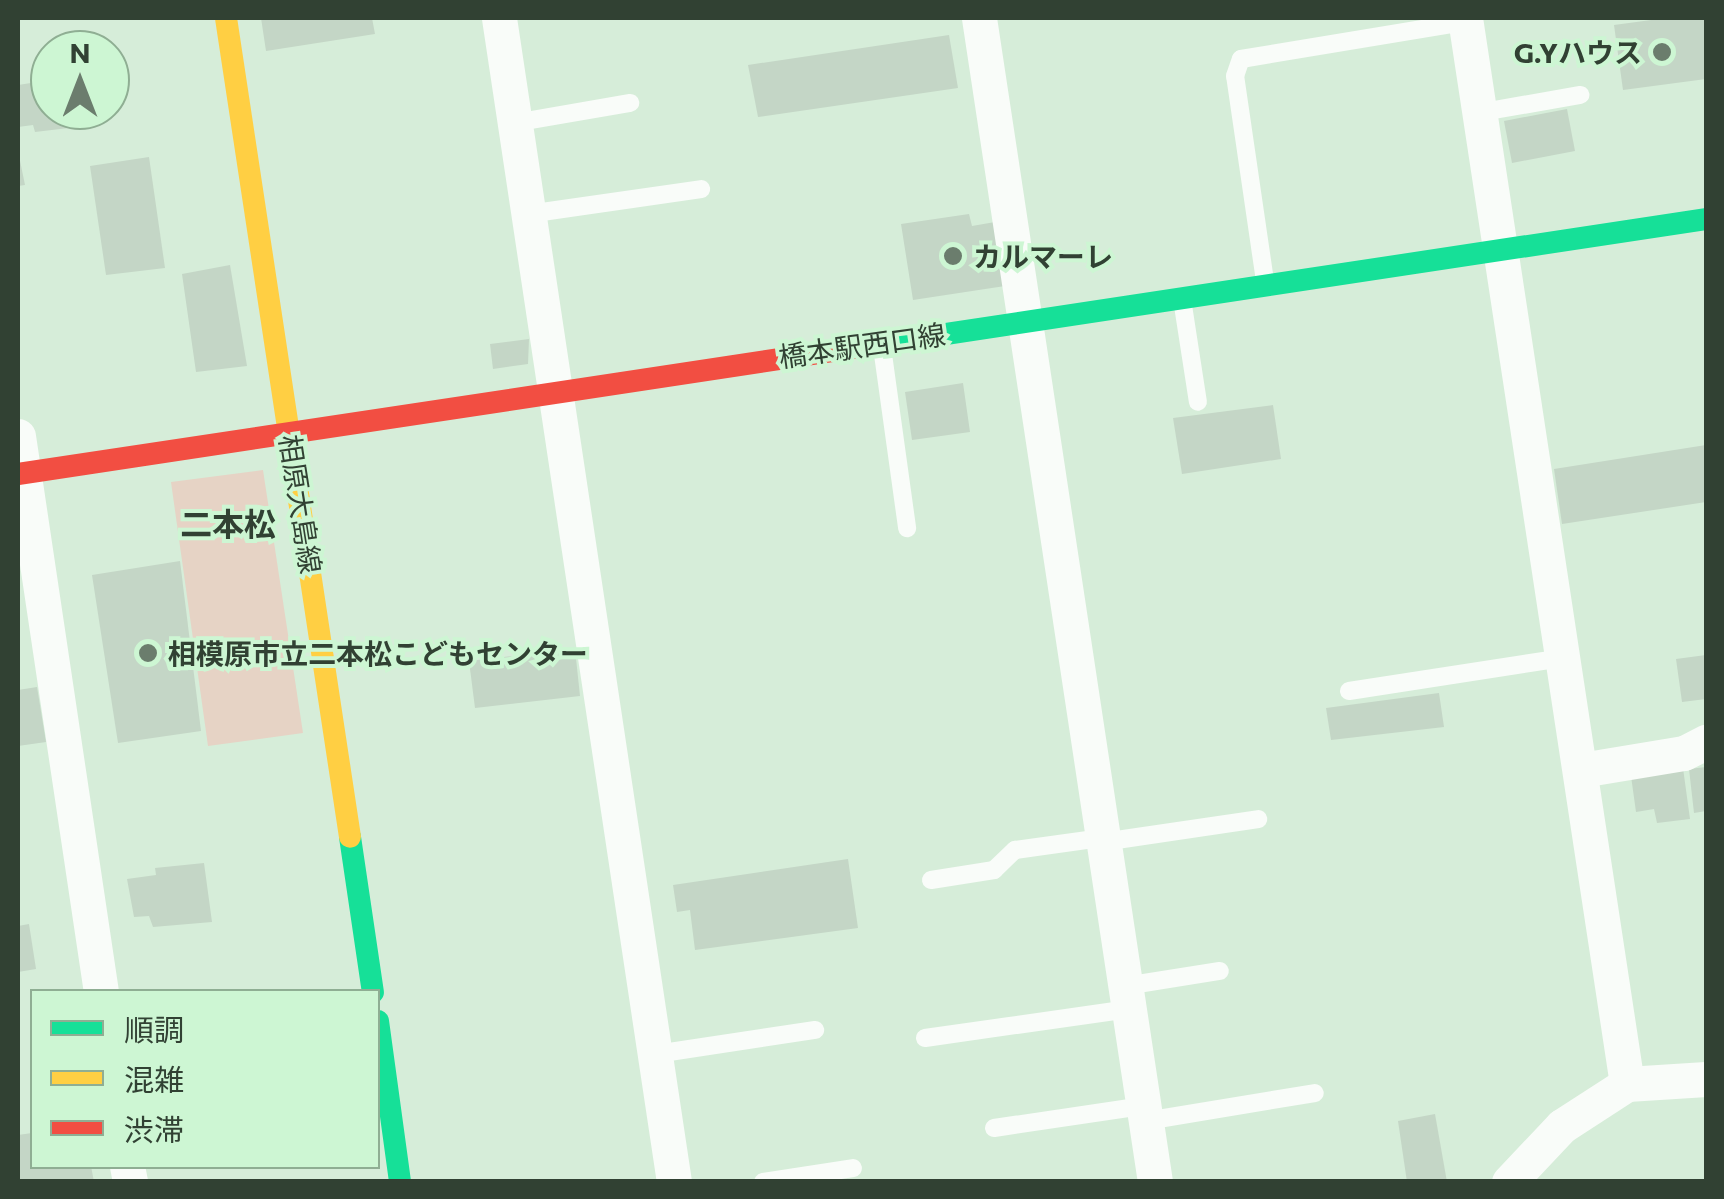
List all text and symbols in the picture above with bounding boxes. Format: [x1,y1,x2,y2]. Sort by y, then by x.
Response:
north arrow [30,30,130,130]
text: N [70,35,91,69]
place label: G.Yハウス [1514,35,1642,69]
marker: G.Yハウス [1651,41,1673,63]
place label: カルマーレ [973,239,1113,273]
marker: カルマーレ [942,245,964,267]
street label: 橋本駅西口線 [776,317,948,373]
street label: 相原大島線 [273,432,329,576]
district label: 二本松 [180,504,276,542]
place label: 相模原市立二本松こどもセンター [168,636,588,670]
marker: 相模原市立二本松こどもセンター [137,642,159,664]
legend [30,989,380,1169]
text: 順調 [124,1010,184,1047]
text: 混雑 [124,1060,184,1097]
text: 渋滞 [124,1110,184,1147]

